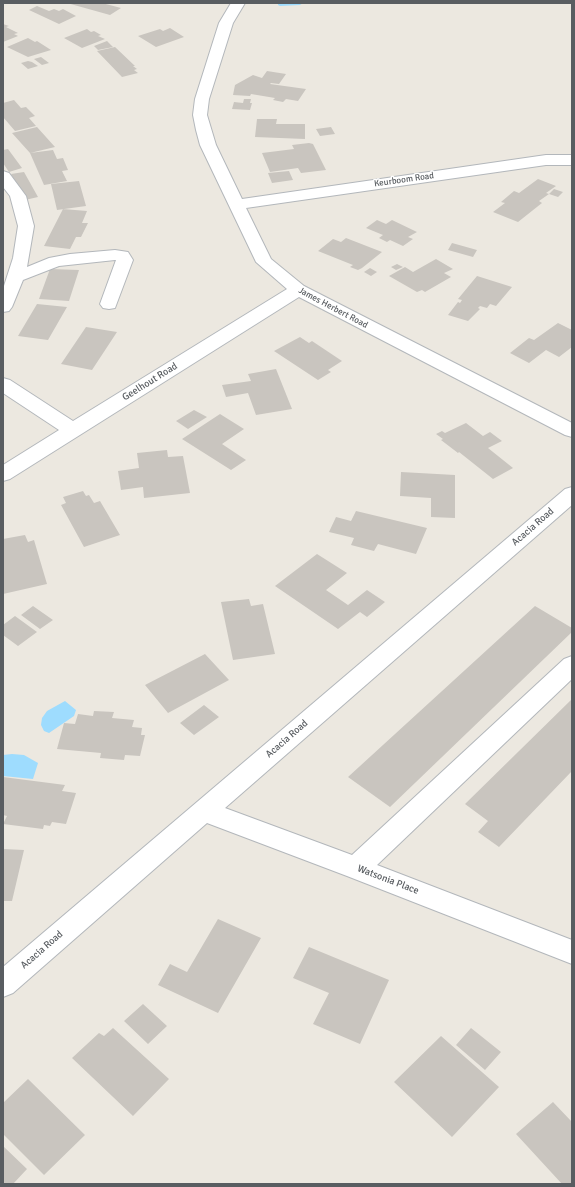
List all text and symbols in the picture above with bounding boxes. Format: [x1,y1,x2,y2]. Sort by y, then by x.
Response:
street label: Keurboom Road [373,170,435,190]
street label: James Herbert Road [296,285,370,331]
street label: Geelhout Road [120,360,180,404]
street label: Acacia Road [509,505,557,549]
street label: Acacia Road [263,717,311,761]
street label: Watsonia Place [356,863,420,897]
street label: Acacia Road [18,928,66,972]

